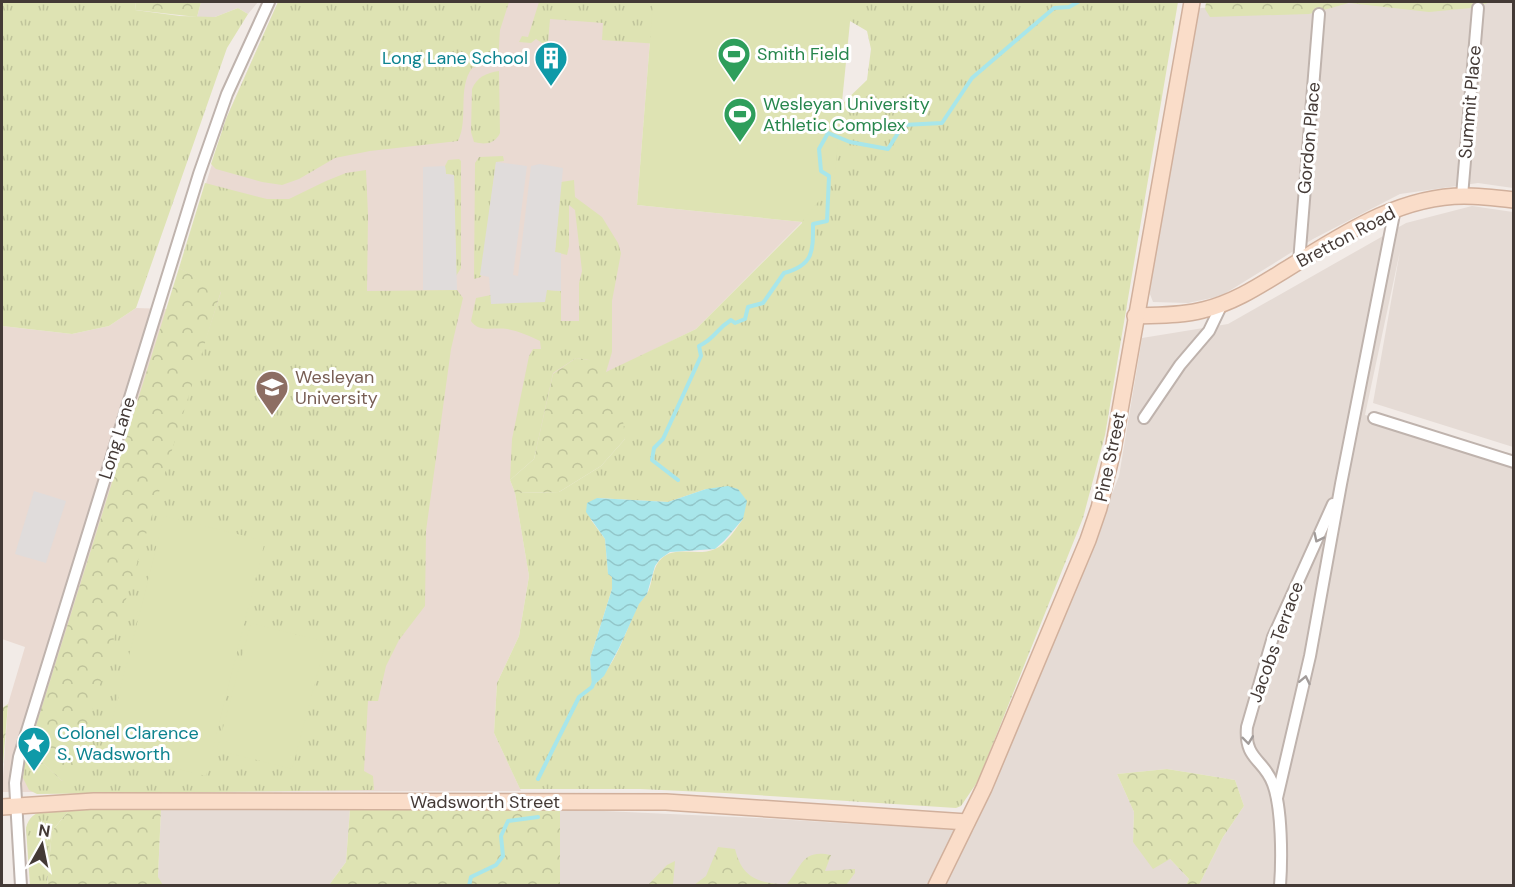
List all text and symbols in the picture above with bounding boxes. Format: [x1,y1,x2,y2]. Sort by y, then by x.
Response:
sports icon: Smith Field [716,36,752,83]
building icon: Long Lane School [533,40,569,87]
place label: Smith Field [757,42,849,66]
street label: Summit Place [1453,44,1487,160]
place label: Long Lane School [382,46,528,70]
street label: Gordon Place [1292,81,1326,195]
place label: Wesleyan University Athletic Complex [763,92,930,137]
sports icon: Wesleyan University Athletic Complex [722,96,758,143]
street label: Bretton Road [1292,201,1400,273]
place label: Wesleyan University [295,365,378,410]
school or university icon: Wesleyan University [254,369,290,416]
street label: Long Lane [93,394,141,482]
street label: Pine Street [1089,410,1131,504]
one-way arrow [1313,531,1325,542]
street label: Jacobs Terrace [1243,578,1309,706]
one-way arrow [1297,675,1310,685]
place label: Colonel Clarence S. Wadsworth [57,721,199,766]
place icon: Colonel Clarence S. Wadsworth [16,725,52,772]
one-way arrow [1241,735,1254,745]
street label: Wadsworth Street [410,790,560,814]
north arrow [12,815,72,875]
text: N [37,819,52,842]

